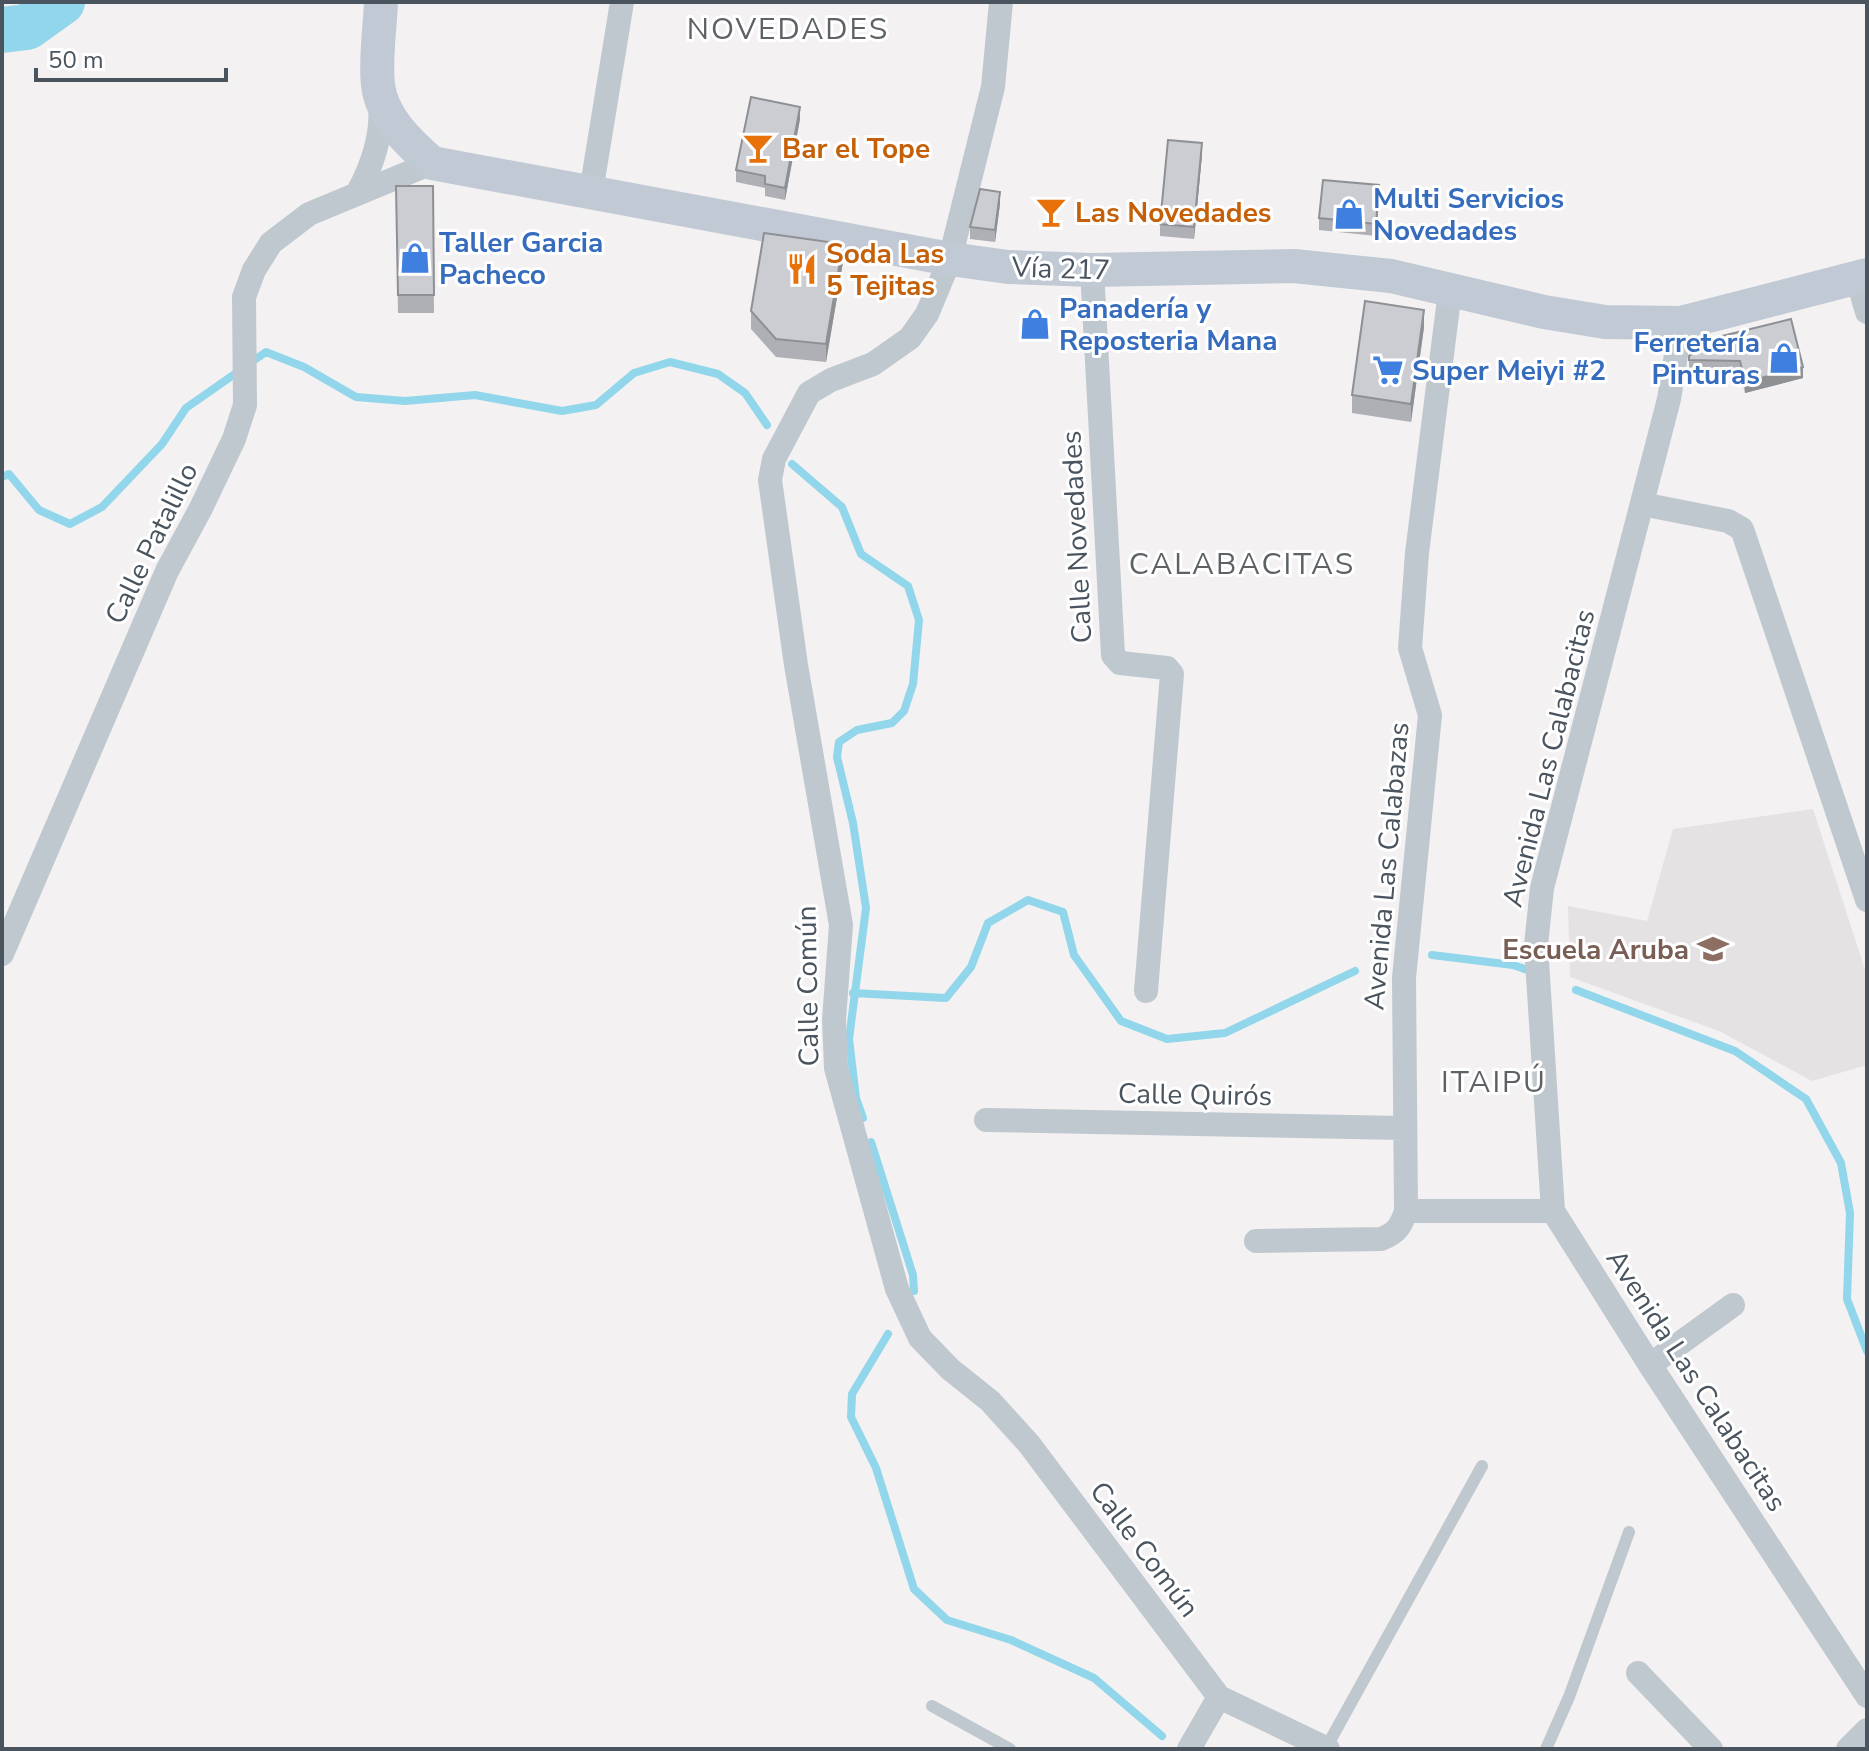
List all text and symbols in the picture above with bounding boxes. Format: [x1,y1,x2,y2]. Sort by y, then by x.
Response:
district label: NOVEDADES [687,9,889,50]
scale bar [36,32,226,82]
text: 50 m [48,44,104,76]
place label: Bar el Tope [782,130,930,168]
bar icon: Bar el Tope [741,131,775,165]
place label: Multi Servicios Novedades [1373,180,1564,250]
place label: Las Novedades [1075,194,1271,232]
bar icon: Las Novedades [1034,195,1068,229]
shop icon: Multi Servicios Novedades [1332,197,1366,231]
place label: Taller Garcia Pacheco [439,224,603,294]
place label: Soda Las 5 Tejitas [826,235,944,305]
shop icon: Taller Garcia Pacheco [398,241,432,275]
street label: Vía 217 [1010,248,1111,290]
restaurant icon: Soda Las 5 Tejitas [785,252,819,286]
place label: Panadería y Reposteria Mana [1059,290,1278,360]
shop icon: Panadería y Reposteria Mana [1018,307,1052,341]
place label: Ferretería Pinturas [1634,324,1760,394]
shop icon: Ferretería Pinturas [1767,341,1801,375]
place label: Super Meiyi #2 [1412,352,1606,390]
supermarket icon: Super Meiyi #2 [1371,353,1405,387]
street label: Calle Novedades [1052,430,1102,644]
street label: Calle Patalillo [96,456,207,630]
district label: CALABACITAS [1129,544,1355,585]
street label: Avenida Las Calabacitas [1494,606,1604,911]
street label: Avenida Las Calabazas [1355,721,1419,1012]
street label: Calle Común [788,905,828,1067]
place label: Escuela Aruba [1502,931,1689,969]
school or university icon: Escuela Aruba [1696,932,1730,966]
district label: ITAIPÚ [1441,1062,1547,1103]
street label: Calle Quirós [1117,1075,1272,1115]
street label: Avenida Las Calabacitas [1597,1242,1795,1519]
street label: Calle Común [1081,1474,1208,1625]

